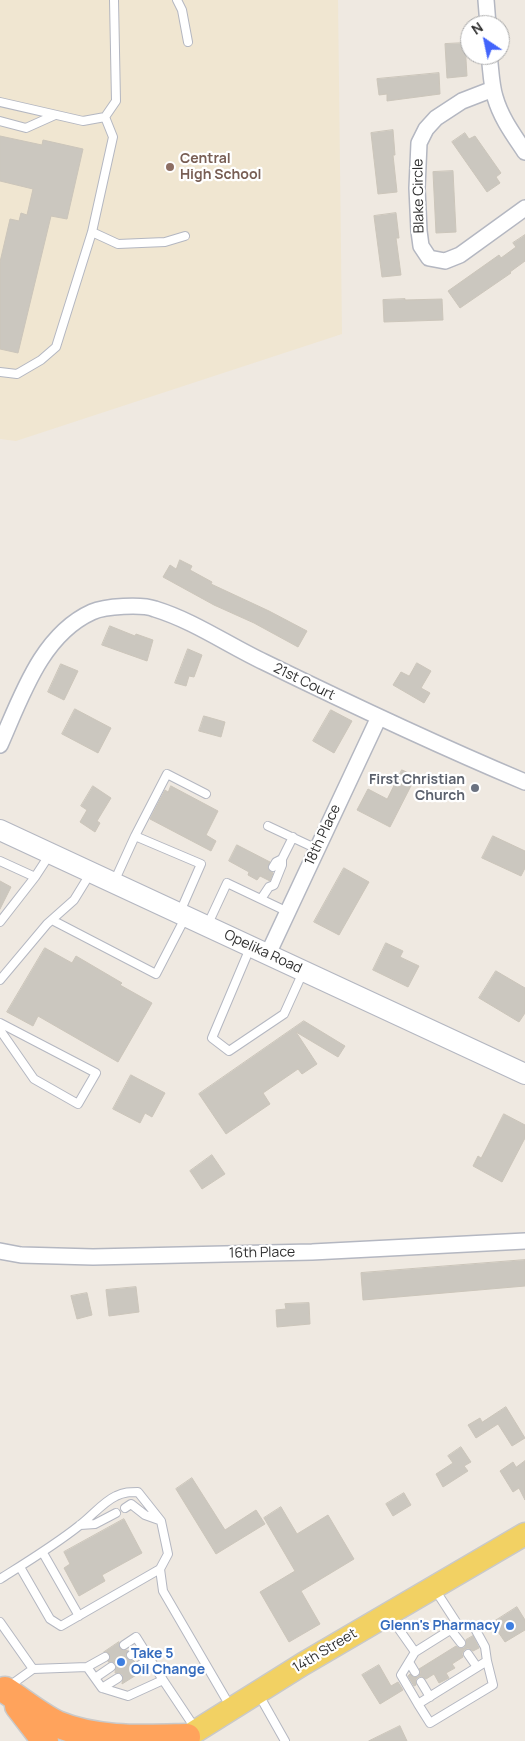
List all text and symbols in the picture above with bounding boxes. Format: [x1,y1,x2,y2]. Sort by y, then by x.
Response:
north arrow [460,15,510,65]
text: N [467,17,486,39]
place label: Central High School [180,151,261,184]
street label: Blake Circle [410,159,428,233]
marker: Central High School [164,161,176,173]
street label: 21st Court [270,660,338,704]
place label: First Christian Church [369,772,465,804]
marker: First Christian Church [469,782,481,794]
street label: 18th Place [302,802,344,868]
street label: Opelika Road [221,927,305,977]
street label: 16th Place [229,1244,295,1262]
place label: Glenn's Pharmacy [380,1618,500,1634]
marker: Glenn's Pharmacy [504,1620,516,1632]
street label: 14th Street [290,1625,360,1677]
place label: Take 5 Oil Change [131,1646,205,1678]
marker: Take 5 Oil Change [115,1656,127,1668]

